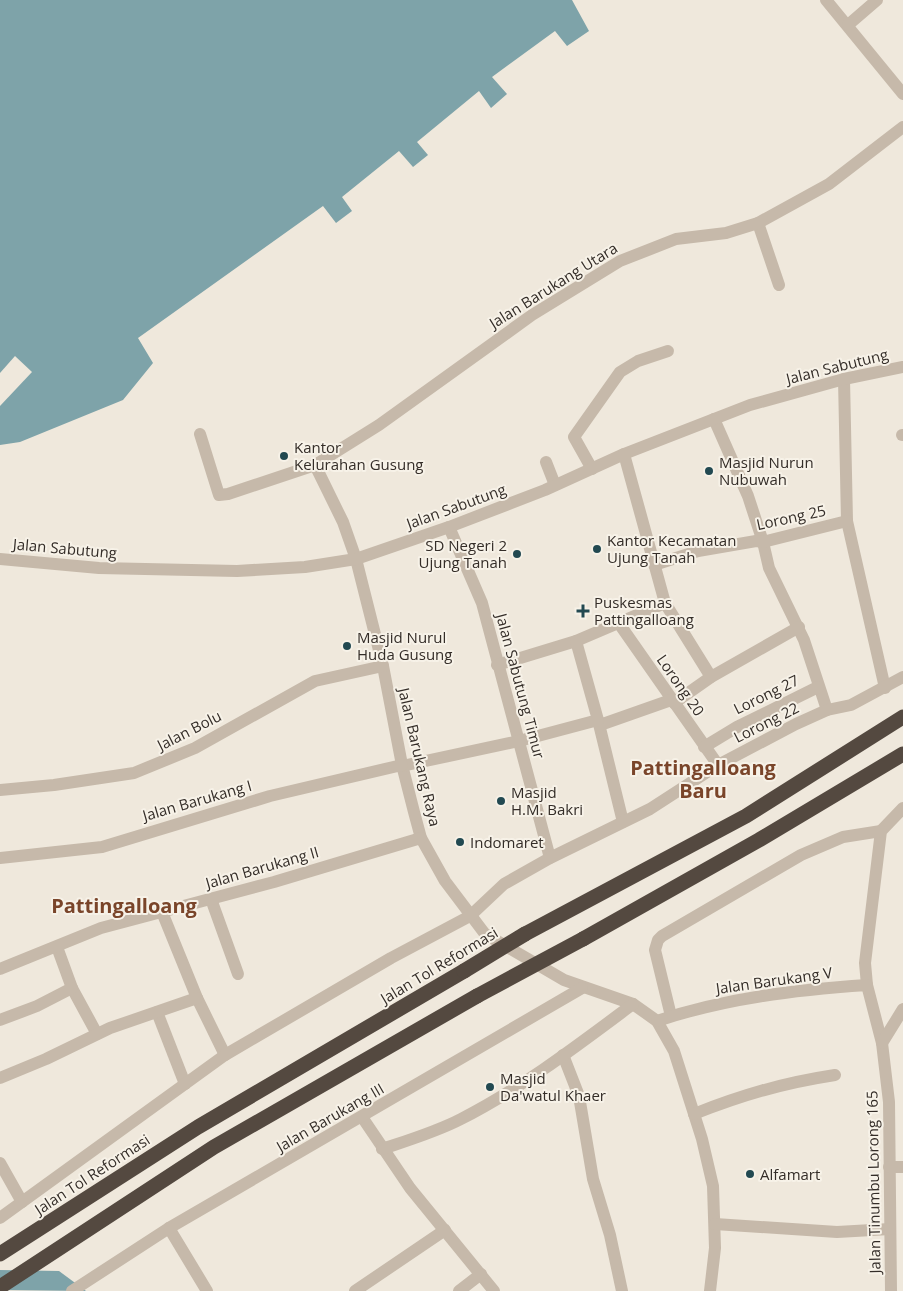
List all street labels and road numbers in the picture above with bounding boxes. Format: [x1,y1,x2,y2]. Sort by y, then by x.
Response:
street label: Jalan Barukang Utara [483,237,621,334]
street label: Jalan Sabutung [782,344,890,389]
street label: Jalan Sabutung [402,479,508,534]
street label: Lorong 25 [754,500,828,534]
street label: Jalan Sabutung [10,533,118,563]
street label: Jalan Sabutung Timur [491,609,550,761]
street label: Lorong 20 [653,650,709,720]
street label: Lorong 27 [730,670,802,718]
street label: Jalan Barukang Raya [394,684,446,828]
street label: Lorong 22 [730,697,802,747]
street label: Jalan Bolu [152,705,224,756]
street label: Jalan Barukang I [138,775,254,826]
street label: Jalan Barukang II [201,841,321,893]
street label: Jalan Tol Reformasi [375,922,501,1009]
street label: Jalan Barukang V [713,962,834,998]
street label: Jalan Barukang III [271,1078,387,1157]
street label: Jalan Tinumbu Lorong 165 [861,1090,885,1276]
street label: Jalan Tol Reformasi [29,1129,153,1220]

